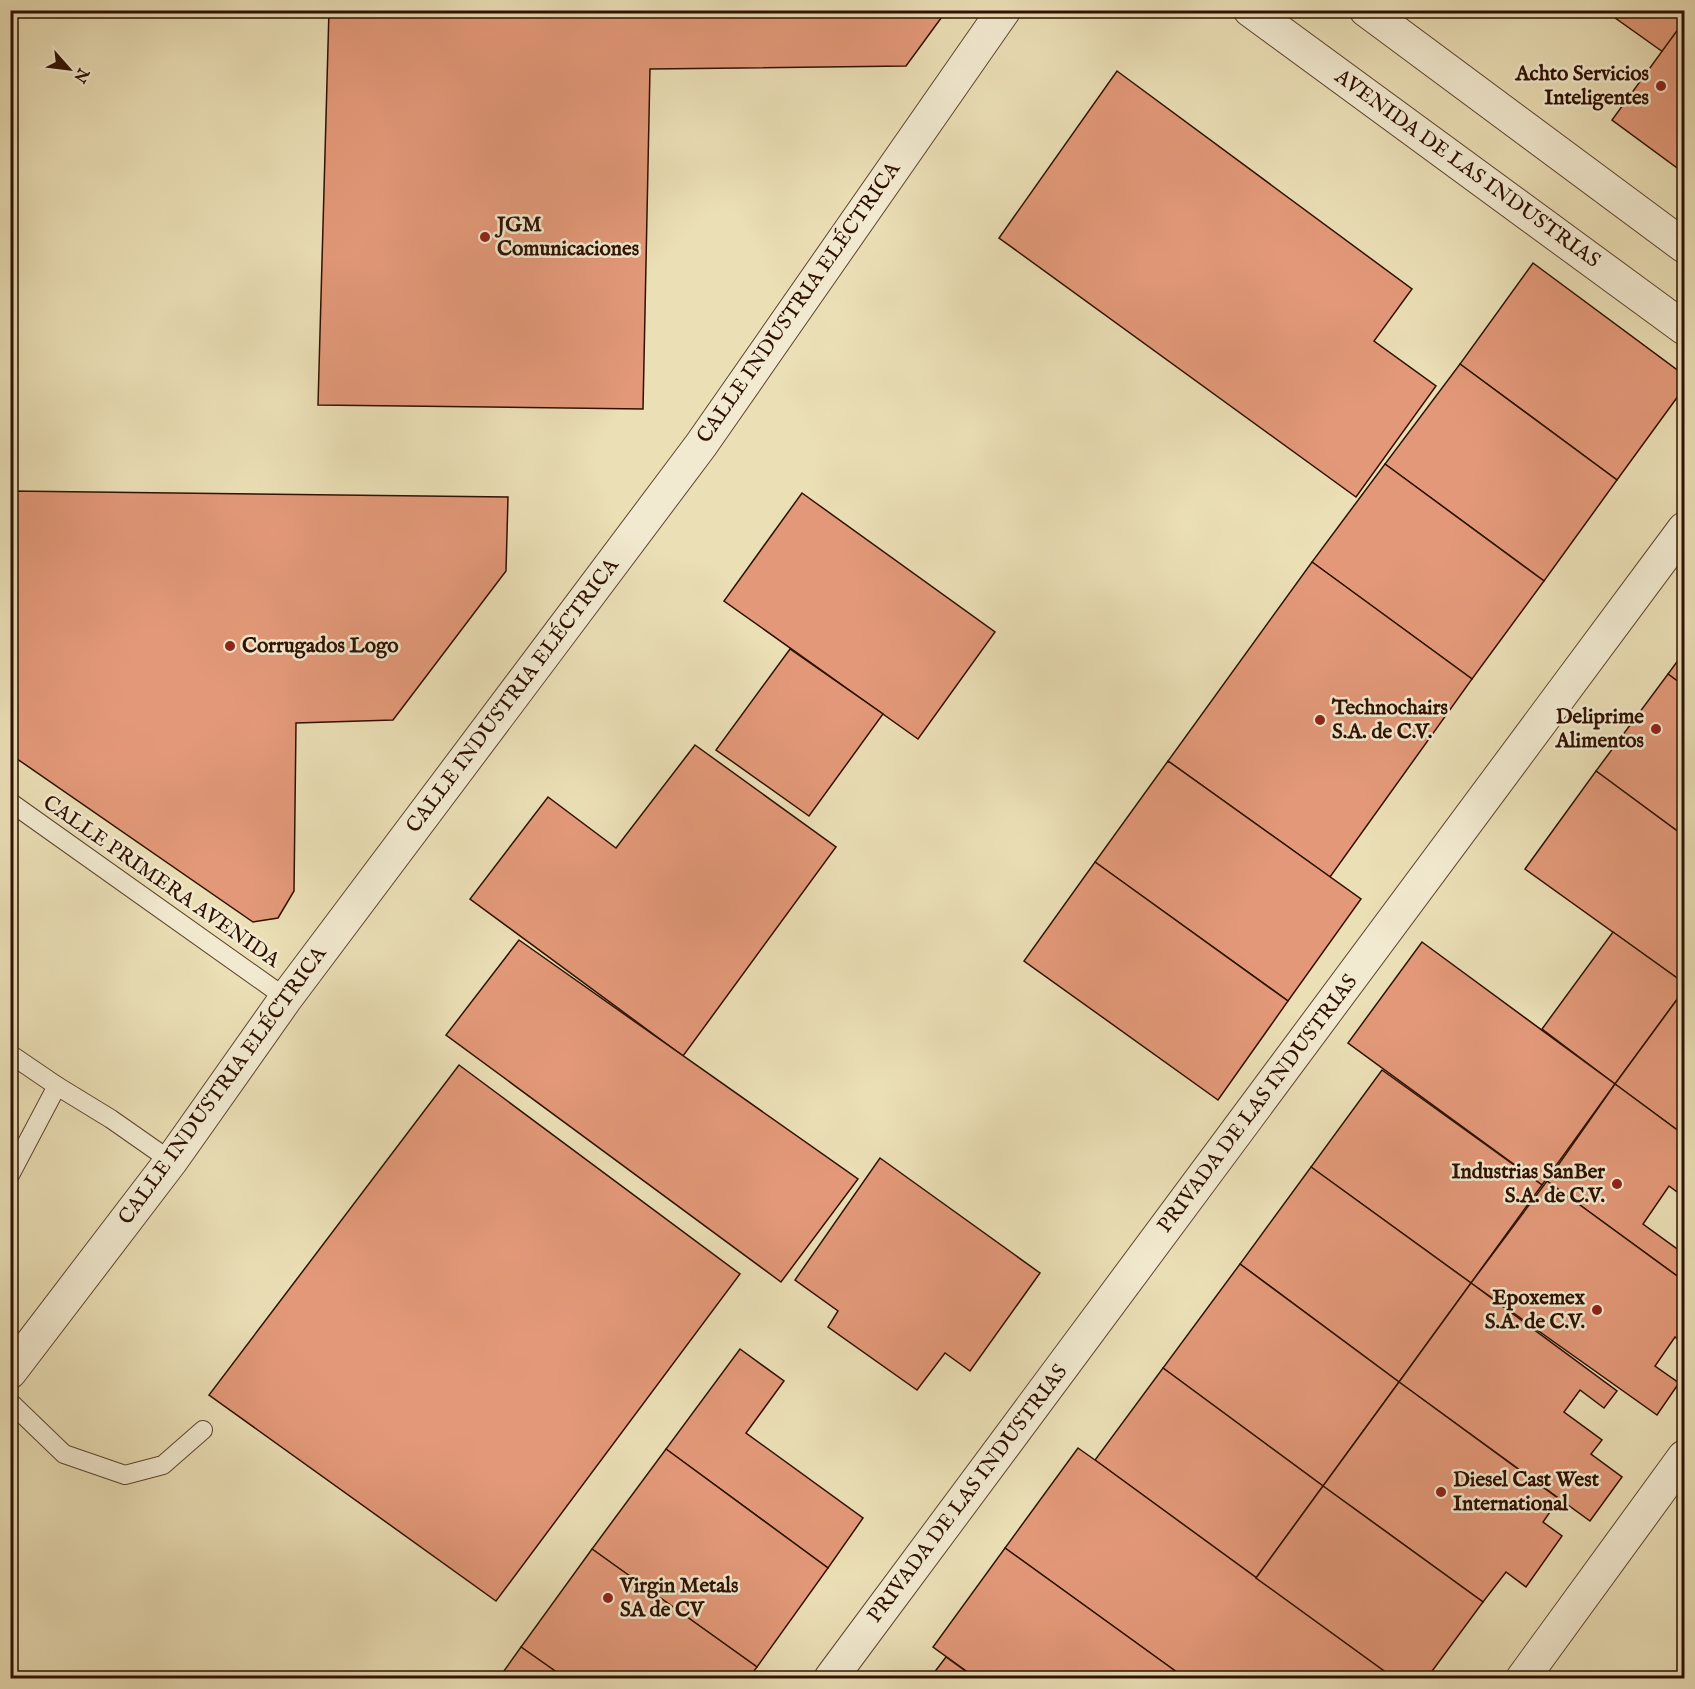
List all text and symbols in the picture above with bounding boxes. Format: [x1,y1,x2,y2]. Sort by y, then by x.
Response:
north arrow [39,39,99,99]
place label: Achto Servicios Inteligentes [1514,61,1649,112]
text: N [68,63,93,86]
street label: AVENIDA DE LAS INDUSTRIAS [1328,63,1605,274]
marker: Achto Servicios Inteligentes [1654,79,1668,93]
street label: CALLE INDUSTRIA ELÉCTRICA [690,156,907,449]
place label: JGM Comunicaciones [494,212,639,263]
marker: JGM Comunicaciones [478,230,492,244]
street label: CALLE INDUSTRIA ELÉCTRICA [400,552,626,839]
place label: Corrugados Logo [242,633,399,660]
marker: Corrugados Logo [223,639,237,653]
place label: Technochairs S.A. de C.V. [1331,695,1448,746]
place label: Deliprime Alimentos [1555,704,1644,755]
marker: Technochairs S.A. de C.V. [1313,713,1327,727]
marker: Deliprime Alimentos [1649,722,1663,736]
street label: CALLE PRIMERA AVENIDA [37,790,285,975]
street label: CALLE INDUSTRIA ELÉCTRICA [112,940,334,1230]
street label: PRIVADA DE LAS INDUSTRIAS [1152,969,1364,1239]
place label: Industrias SanBer S.A. de C.V. [1451,1159,1605,1210]
marker: Industrias SanBer S.A. de C.V. [1610,1177,1624,1191]
place label: Epoxemex S.A. de C.V. [1485,1285,1586,1336]
marker: Epoxemex S.A. de C.V. [1590,1303,1604,1317]
street label: PRIVADA DE LAS INDUSTRIAS [862,1359,1074,1629]
place label: Diesel Cast West International [1453,1467,1600,1518]
marker: Diesel Cast West International [1434,1485,1448,1499]
place label: Virgin Metals SA de CV [619,1573,738,1624]
marker: Virgin Metals SA de CV [601,1591,615,1605]

